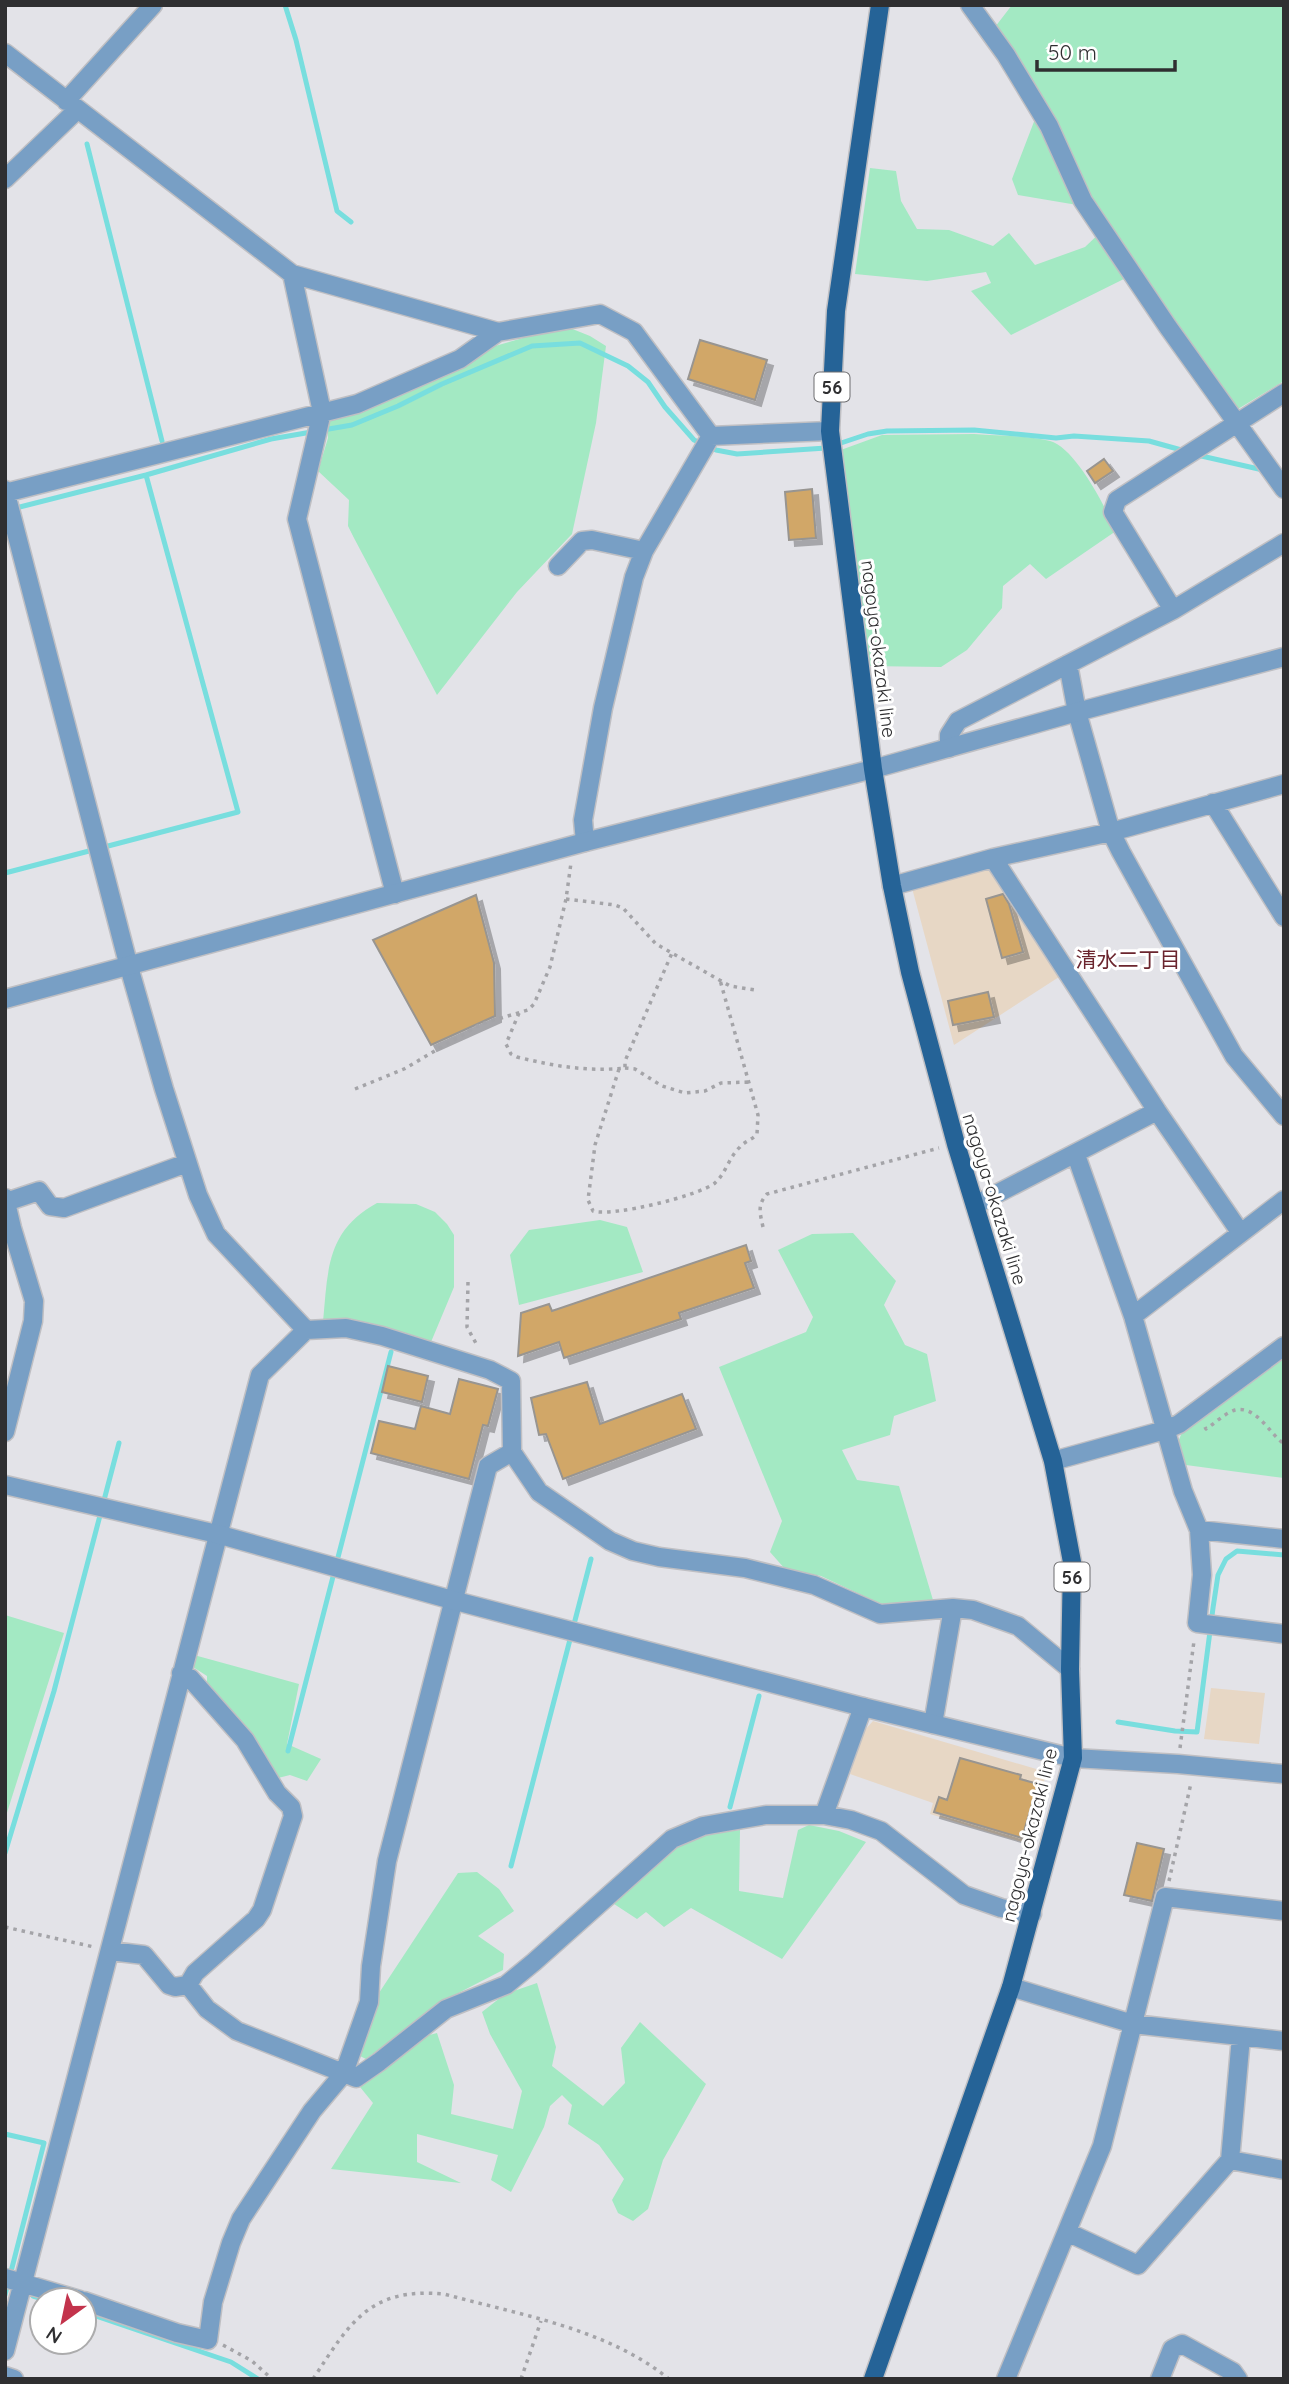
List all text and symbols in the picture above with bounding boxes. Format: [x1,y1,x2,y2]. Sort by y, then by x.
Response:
scale bar [1037,28,1175,72]
text: 50 m [1048,39,1097,65]
road number: 56 [814,372,850,402]
street label: nagoya-okazaki line [856,559,902,739]
district label: 清水二丁目 [1076,946,1181,972]
street label: nagoya-okazaki line [957,1110,1033,1288]
road number: 56 [1054,1562,1090,1592]
street label: nagoya-okazaki line [996,1746,1062,1924]
north arrow [28,2286,98,2356]
text: N [41,2321,66,2349]

